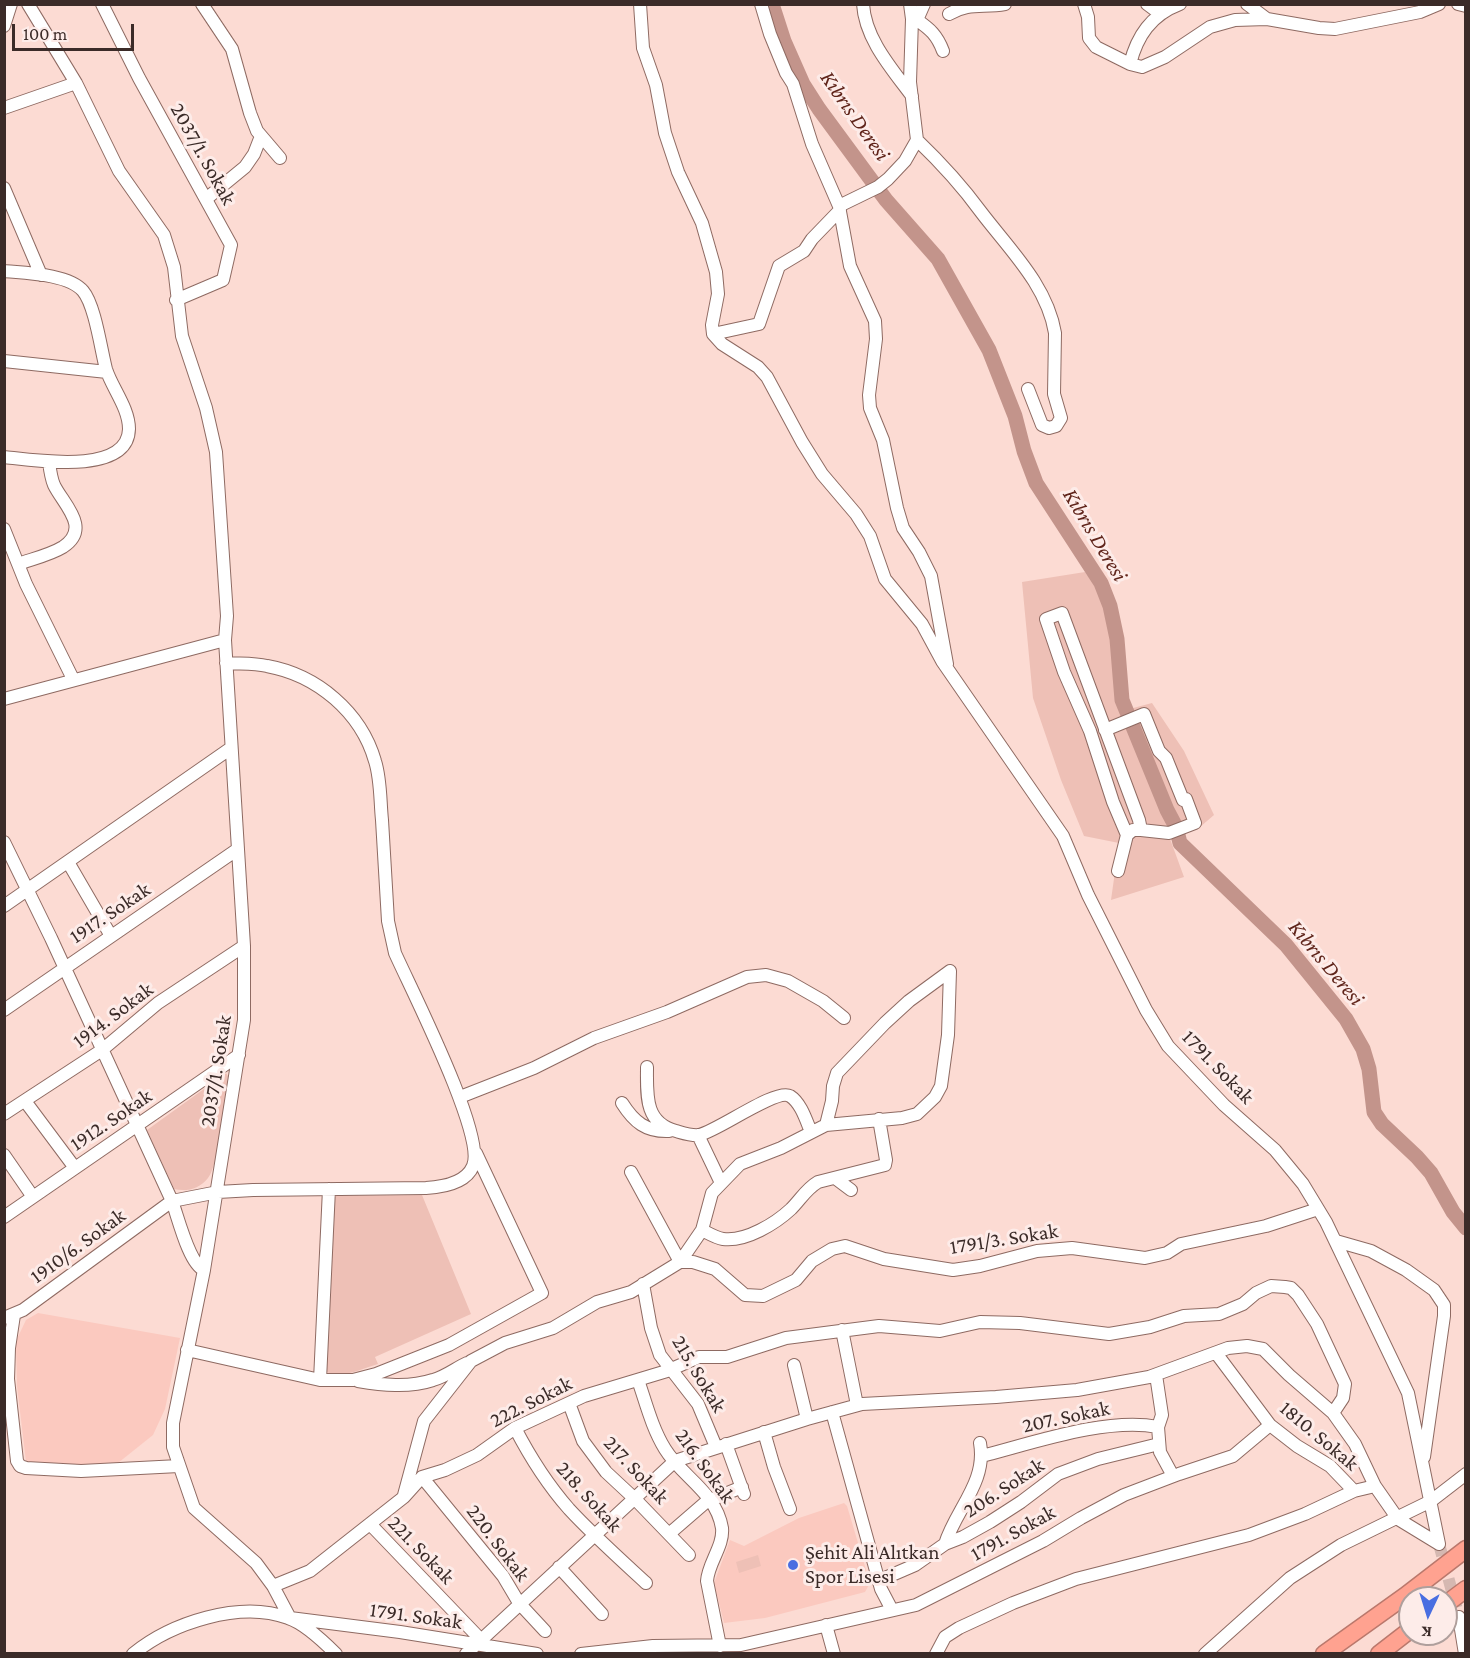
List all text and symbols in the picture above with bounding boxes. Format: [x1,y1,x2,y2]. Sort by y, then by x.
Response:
scale bar [15,12,136,50]
text: 100 m [23,24,67,44]
water label: Kıbrıs Deresi [814,66,896,166]
street label: 2037/1. Sokak [165,99,241,209]
water label: Kıbrıs Deresi [1057,484,1133,586]
street label: 1917. Sokak [65,877,155,949]
water label: Kıbrıs Deresi [1282,915,1370,1011]
street label: 1914. Sokak [68,977,158,1053]
street label: 2037/1. Sokak [195,1013,237,1129]
street label: 1791. Sokak [1177,1025,1259,1109]
street label: 1912. Sokak [65,1083,157,1157]
street label: 1910/6. Sokak [25,1203,131,1289]
street label: 1791/3. Sokak [948,1218,1060,1260]
street label: 215. Sokak [666,1331,732,1417]
street label: 222. Sokak [486,1371,576,1433]
street label: 207. Sokak [1020,1395,1112,1439]
street label: 1810. Sokak [1274,1396,1364,1476]
street label: 216. Sokak [670,1424,740,1508]
street label: 217. Sokak [598,1431,674,1509]
street label: 206. Sokak [959,1453,1049,1523]
street label: 218. Sokak [551,1456,627,1538]
street label: 1791. Sokak [966,1499,1060,1567]
street label: 220. Sokak [461,1500,535,1586]
street label: 221. Sokak [382,1510,460,1590]
place label: Şehit Ali Alıtkan Spor Lisesi [805,1540,939,1590]
marker: Şehit Ali Alıtkan Spor Lisesi [786,1558,800,1572]
north arrow [1398,1586,1458,1646]
street label: 1791. Sokak [368,1597,464,1635]
text: K [1421,1624,1433,1641]

